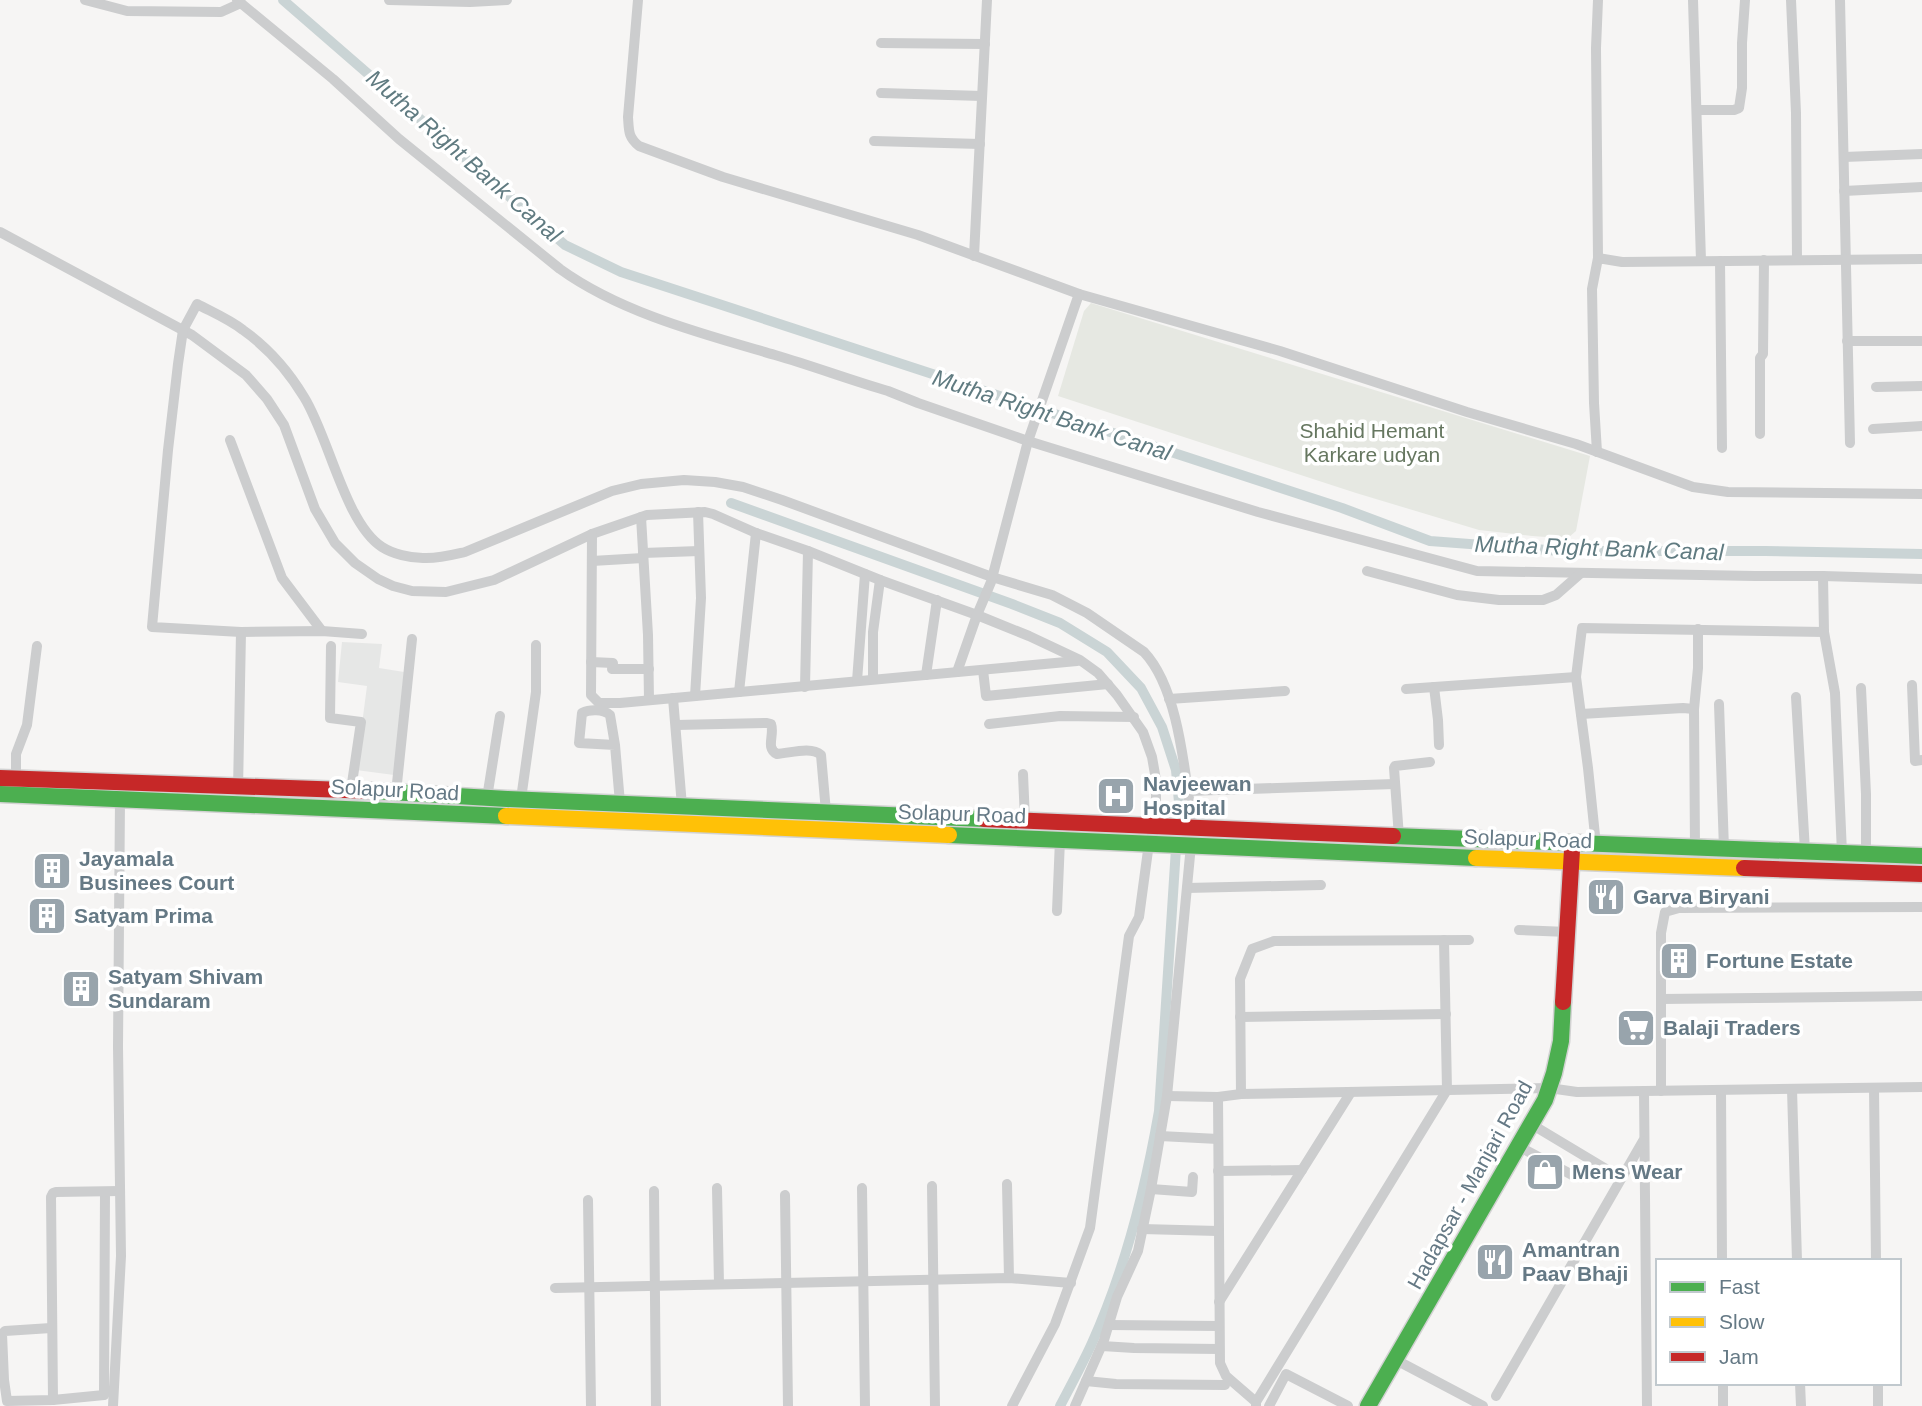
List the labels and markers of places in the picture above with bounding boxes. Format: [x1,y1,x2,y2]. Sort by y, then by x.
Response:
place label: Navjeewan Hospital [1143,772,1252,819]
hospital icon: Navjeewan Hospital [1095,775,1137,817]
place label: Jayamala Businees Court [79,847,234,894]
building icon: Jayamala Businees Court [31,850,73,892]
restaurant icon: Garva Biryani [1585,876,1627,918]
place label: Garva Biryani [1633,885,1770,908]
building icon: Satyam Prima [26,895,68,937]
place label: Satyam Prima [74,904,213,927]
building icon: Fortune Estate [1658,940,1700,982]
place label: Fortune Estate [1706,949,1853,972]
place label: Satyam Shivam Sundaram [108,965,263,1012]
building icon: Satyam Shivam Sundaram [60,968,102,1010]
supermarket icon: Balaji Traders [1615,1007,1657,1049]
place label: Balaji Traders [1663,1016,1801,1039]
shop icon: Mens Wear [1524,1151,1566,1193]
place label: Mens Wear [1572,1160,1683,1183]
place label: Amantran Paav Bhaji [1522,1238,1628,1285]
restaurant icon: Amantran Paav Bhaji [1474,1241,1516,1283]

